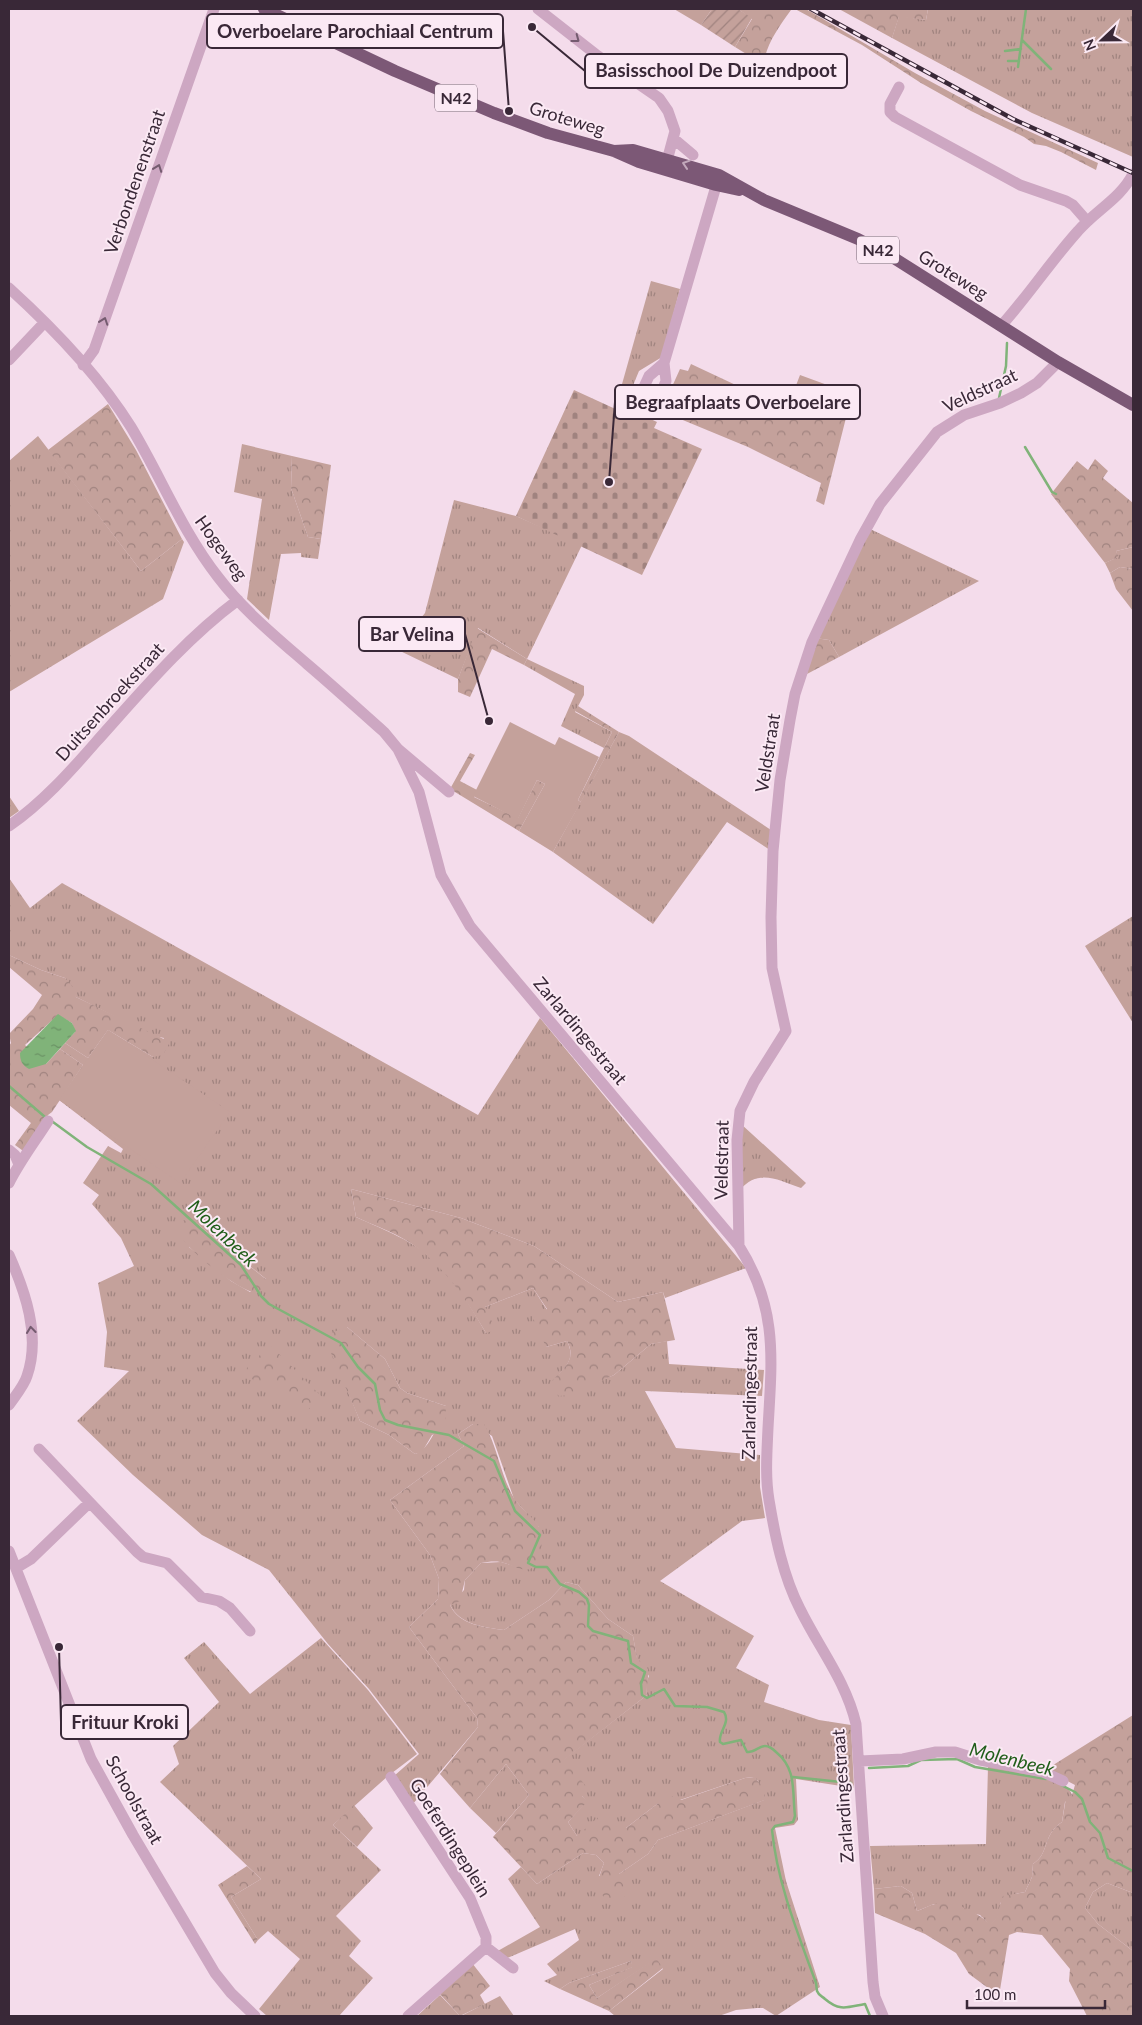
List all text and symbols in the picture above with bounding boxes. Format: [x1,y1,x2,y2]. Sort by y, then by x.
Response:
callout: Overboelare Parochiaal Centrum [207,14,503,48]
north arrow [1077,15,1127,65]
text: Overboelare Parochiaal Centrum [217,19,493,42]
one-way arrow [570,34,579,42]
text: N [1080,37,1099,53]
callout: Basisschool De Duizendpoot [585,54,847,88]
text: Basisschool De Duizendpoot [595,58,837,81]
road number: N42 [435,85,477,112]
street label: Groteweg [527,96,608,140]
street label: Verbondenenstraat [99,106,169,257]
one-way arrow [683,160,691,170]
one-way arrow [152,164,162,173]
road number: N42 [857,236,899,264]
street label: Groteweg [915,244,992,304]
one-way arrow [99,318,109,326]
street label: Veldstraat [939,363,1021,417]
callout: Begraafplaats Overboelare [615,385,860,419]
text: Begraafplaats Overboelare [625,390,851,413]
street label: Hogeweg [191,511,253,584]
callout: Bar Velina [359,617,465,651]
text: Bar Velina [370,622,454,645]
street label: Duitsenbroekstraat [50,637,169,765]
street label: Veldstraat [750,711,784,794]
street label: Zarlardingestraat [529,972,633,1089]
street label: Veldstraat [709,1119,733,1200]
water label: Molenbeek [184,1194,263,1272]
one-way arrow [26,1325,37,1333]
street label: Zarlardingestraat [737,1325,761,1460]
callout: Frituur Kroki [61,1705,188,1739]
text: Frituur Kroki [71,1710,179,1733]
street label: Zarlardingestraat [826,1728,858,1864]
water label: Molenbeek [967,1737,1058,1780]
street label: Schoolstraat [102,1751,168,1848]
street label: Goeferdingeplein [406,1774,496,1901]
scale bar [967,1978,1104,2010]
text: 100 m [974,1985,1016,2003]

